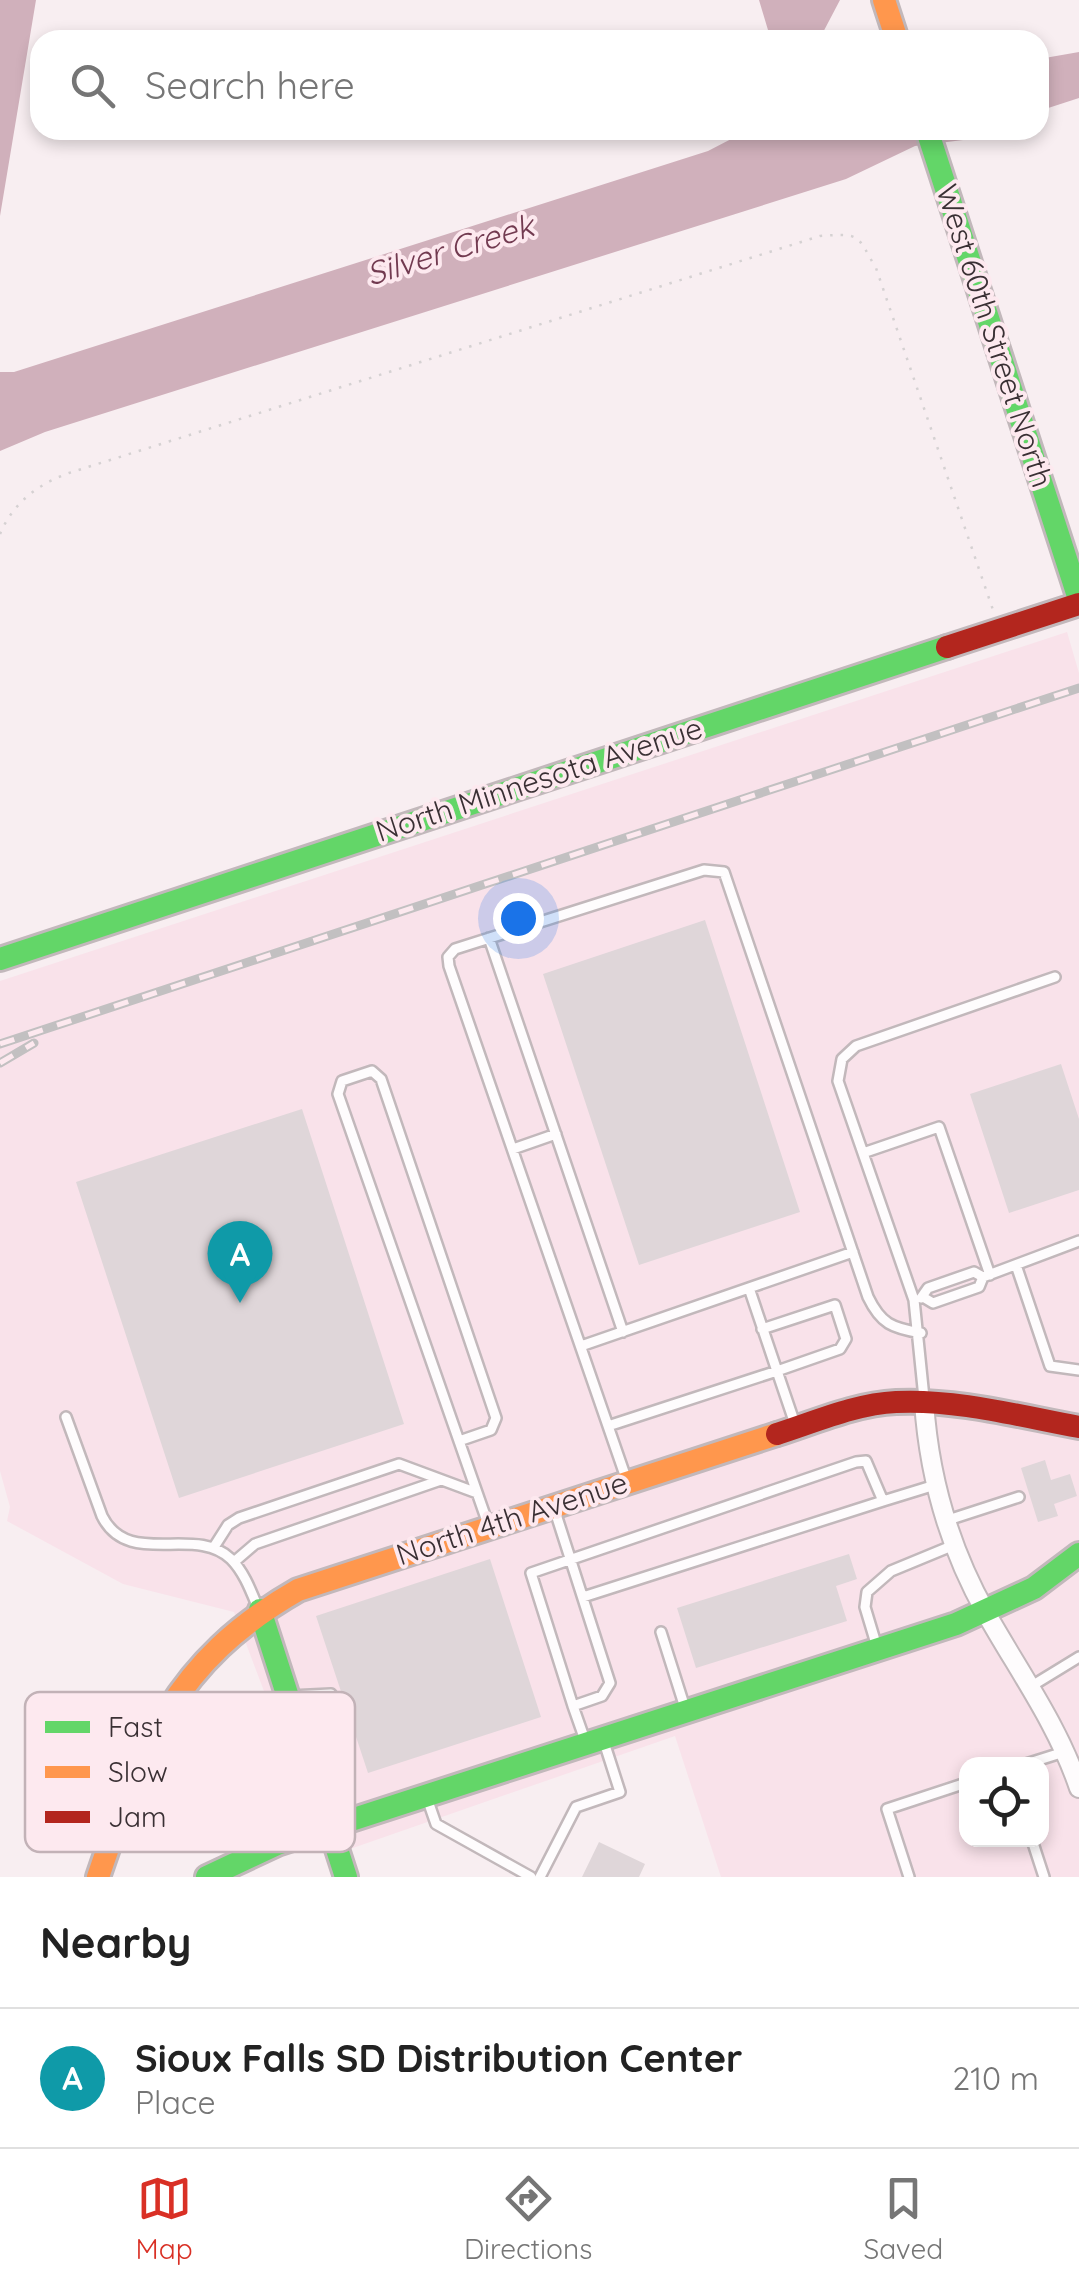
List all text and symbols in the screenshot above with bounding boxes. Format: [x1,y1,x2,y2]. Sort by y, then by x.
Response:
search box [30,30,1049,140]
icon: search [65,58,120,113]
text: Search here [145,61,355,109]
street label: West 60th Street North [928,179,1062,492]
water label: Silver Creek [361,204,541,293]
street label: North Minnesota Avenue [371,708,707,850]
your location [493,893,544,944]
pin: A [208,1220,272,1303]
street label: North 4th Avenue [391,1463,632,1573]
legend [25,1692,355,1852]
text: Fast [108,1709,163,1744]
text: Slow [108,1754,168,1789]
map controls [959,1757,1049,1847]
button: locate [959,1757,1049,1847]
text: Jam [108,1799,167,1834]
text: Nearby [40,1916,191,1969]
text: Sioux Falls SD Distribution Center [135,2034,743,2082]
text: A [62,2058,83,2098]
text: 210 m [952,2058,1039,2098]
text: Place [135,2082,215,2122]
tab: Map [136,2171,193,2266]
tab: Directions [464,2171,592,2266]
tab: Saved [864,2171,943,2266]

